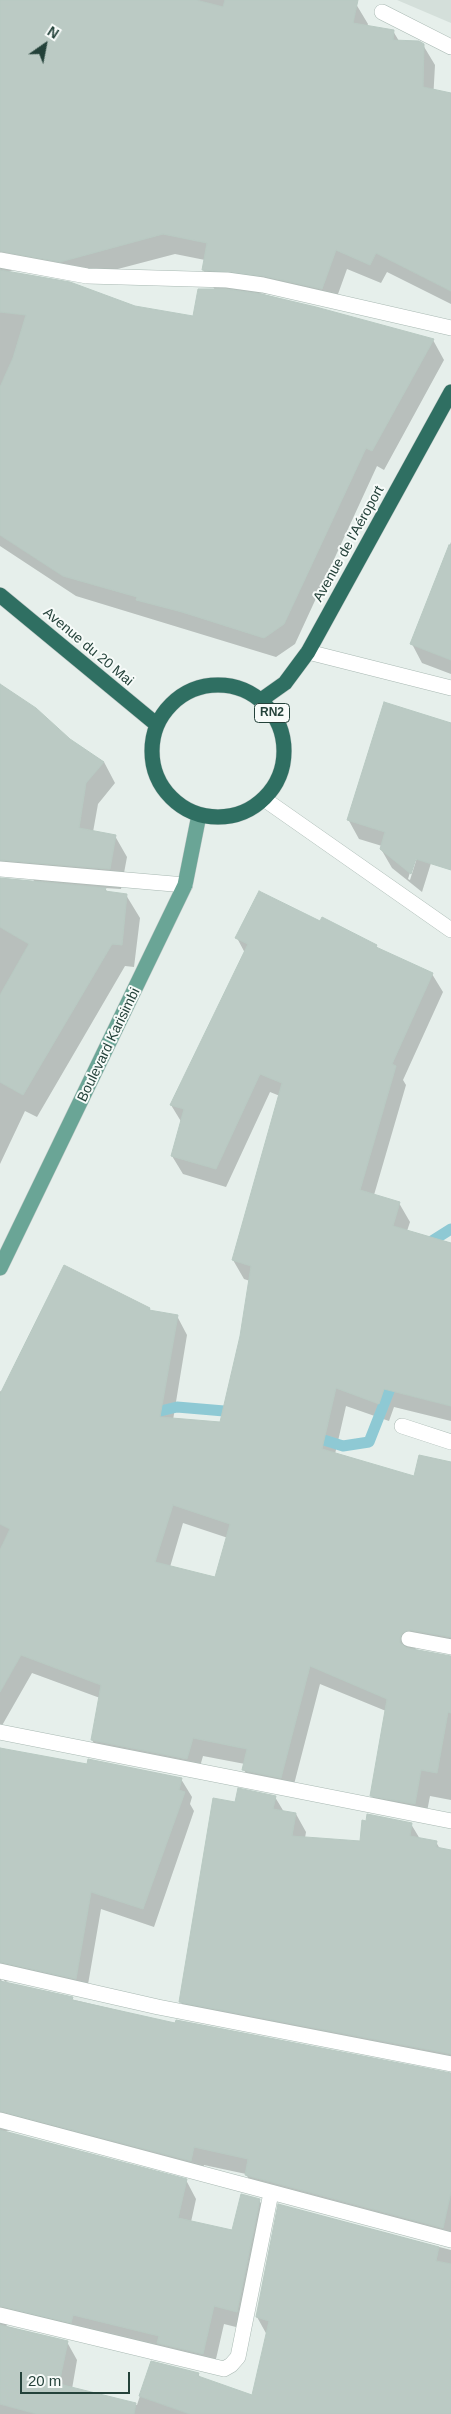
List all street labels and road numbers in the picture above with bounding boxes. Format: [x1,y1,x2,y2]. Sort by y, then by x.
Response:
street label: Avenue de l'Aéroport [310,483,388,605]
street label: Avenue du 20 Mai [39,604,137,690]
road number: RN2 [254,704,290,722]
street label: Boulevard Karisimbi [74,985,144,1105]

